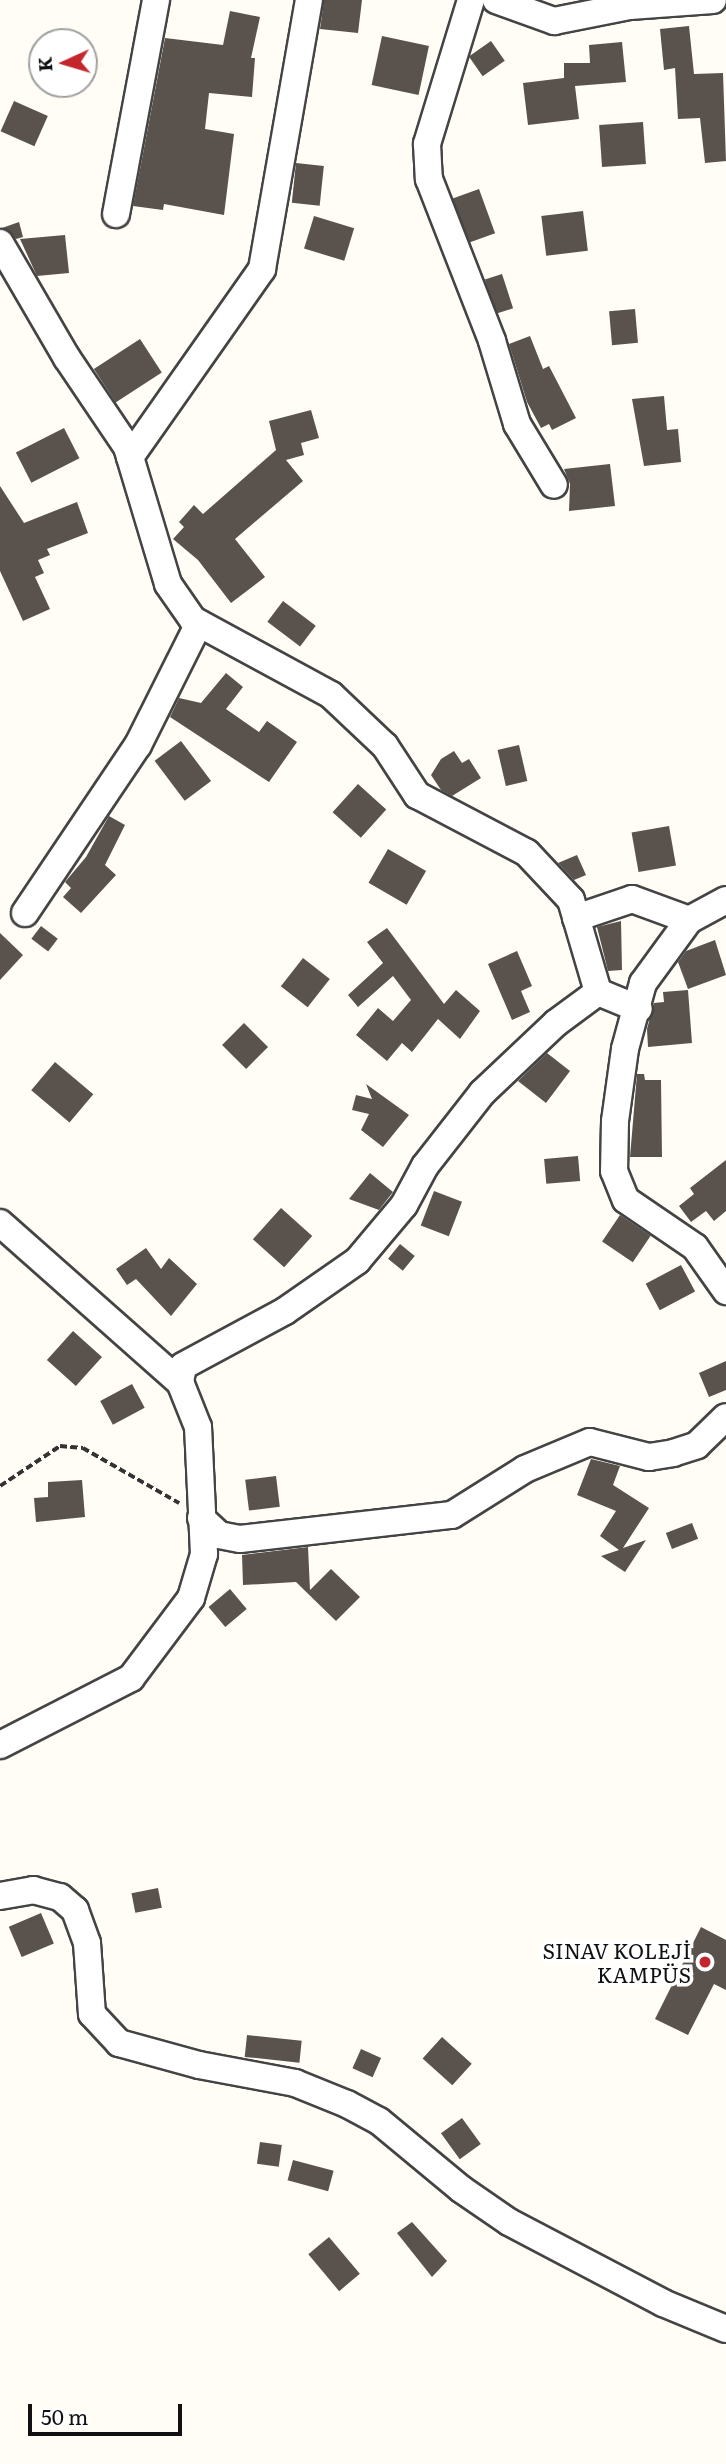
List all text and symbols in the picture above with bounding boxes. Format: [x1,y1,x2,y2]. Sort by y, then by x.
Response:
north arrow [28,28,98,98]
text: K [30,56,59,73]
place label: SINAV KOLEJİ KAMPÜS [543,1937,691,1987]
marker: SINAV KOLEJİ KAMPÜS [697,1954,713,1970]
scale bar [32,2390,186,2434]
text: 50 m [41,2400,88,2431]

